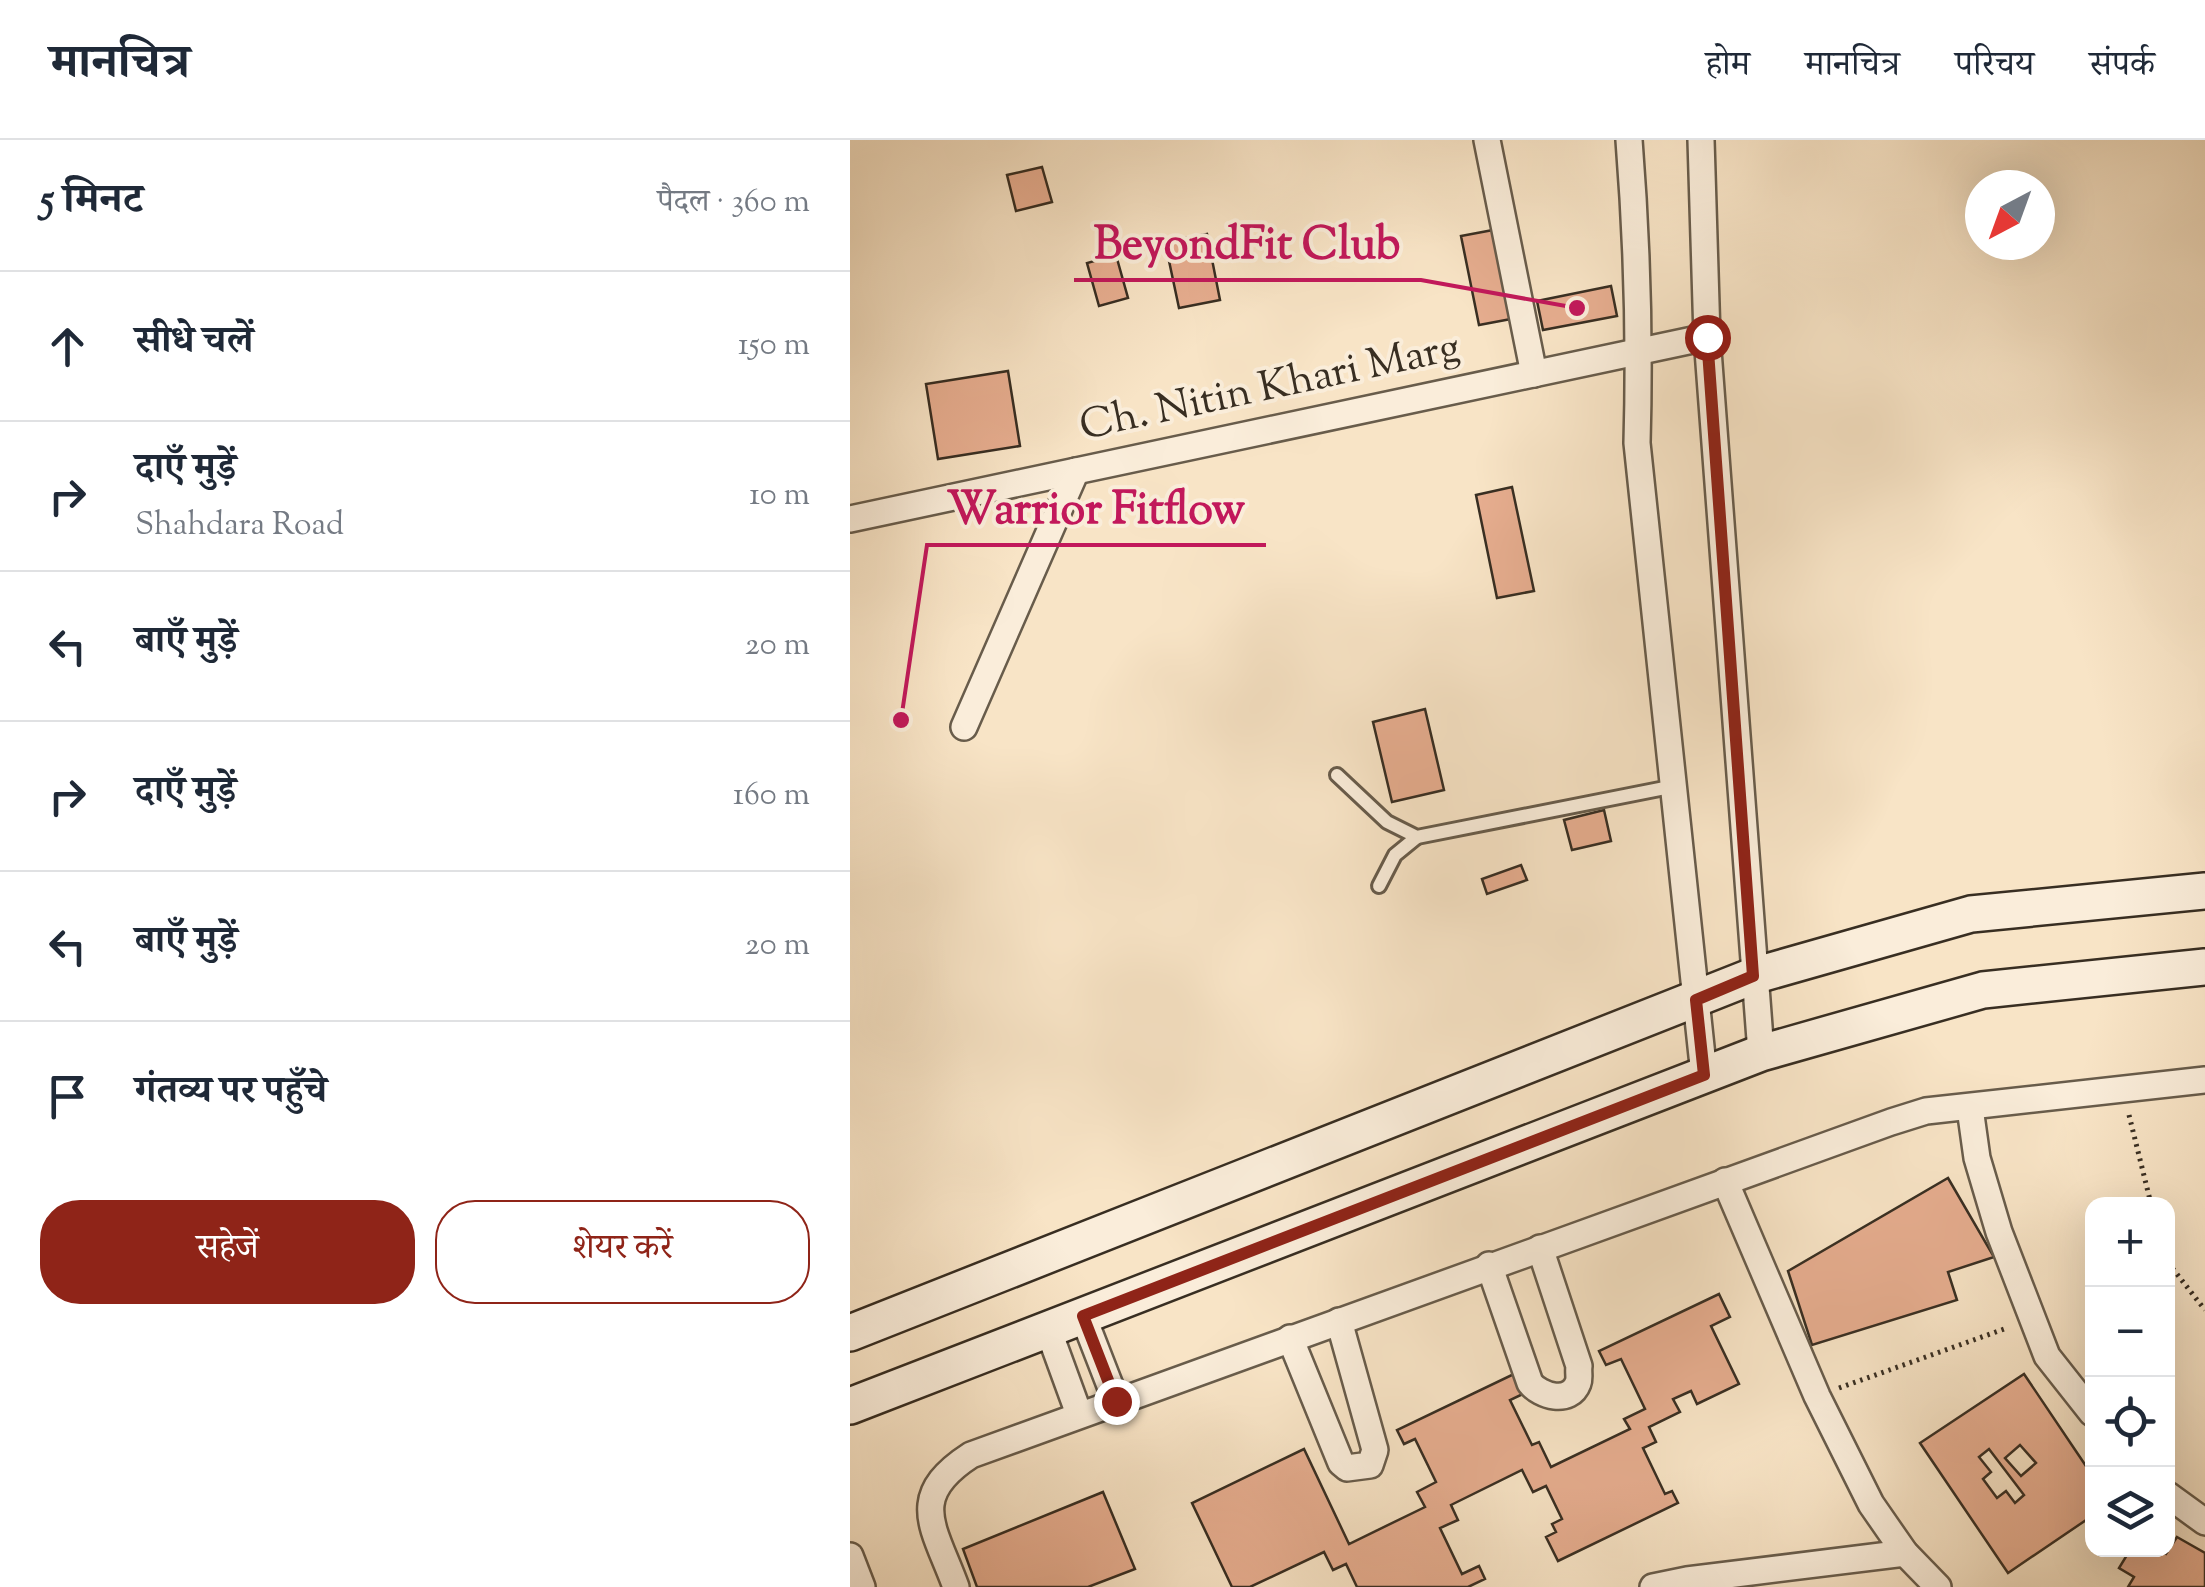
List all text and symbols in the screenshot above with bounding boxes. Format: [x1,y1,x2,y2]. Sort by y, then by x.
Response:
text: मानचित्र [50,31,190,100]
text: होम [1705,41,1750,92]
text: मानचित्र [1805,41,1900,92]
text: परिचय [1955,41,2034,92]
text: संपर्क [2089,41,2155,92]
north arrow [1965,170,2055,260]
text: 5 मिनट [40,172,143,232]
text: पैदल · 360 m [657,180,810,226]
callout: BeyondFit Club [1074,205,1421,280]
text: BeyondFit Club [1094,215,1400,280]
route start [1685,315,1731,361]
text: सीधे चलें [135,316,253,370]
icon: ahead [40,319,95,374]
street label: Ch. Nitin Khari Marg [1074,319,1466,459]
text: 150 m [738,323,810,369]
text: दाएँ मुड़ें [135,443,236,497]
icon: right [40,469,95,524]
callout: Warrior Fitflow [927,470,1266,545]
text: 10 m [749,473,810,519]
text: Warrior Fitflow [947,480,1246,545]
text: Shahdara Road [135,503,344,549]
text: बाएँ मुड़ें [135,616,237,670]
icon: left [40,619,95,674]
text: 20 m [745,623,810,669]
text: दाएँ मुड़ें [135,766,236,820]
icon: right [40,769,95,824]
text: 160 m [733,773,810,819]
text: बाएँ मुड़ें [135,916,237,970]
icon: left [40,919,95,974]
text: 20 m [745,923,810,969]
text: गंतव्य पर पहुँचे [135,1066,327,1120]
icon: arrive [40,1069,95,1124]
map controls [2085,1197,2175,1557]
button: + [2085,1197,2175,1287]
button: सहेजें [40,1200,415,1304]
button: शेयर करें [435,1200,810,1304]
button: − [2085,1287,2175,1377]
button: locate [2085,1377,2175,1467]
route end [1094,1379,1140,1425]
button: layers [2085,1467,2175,1557]

